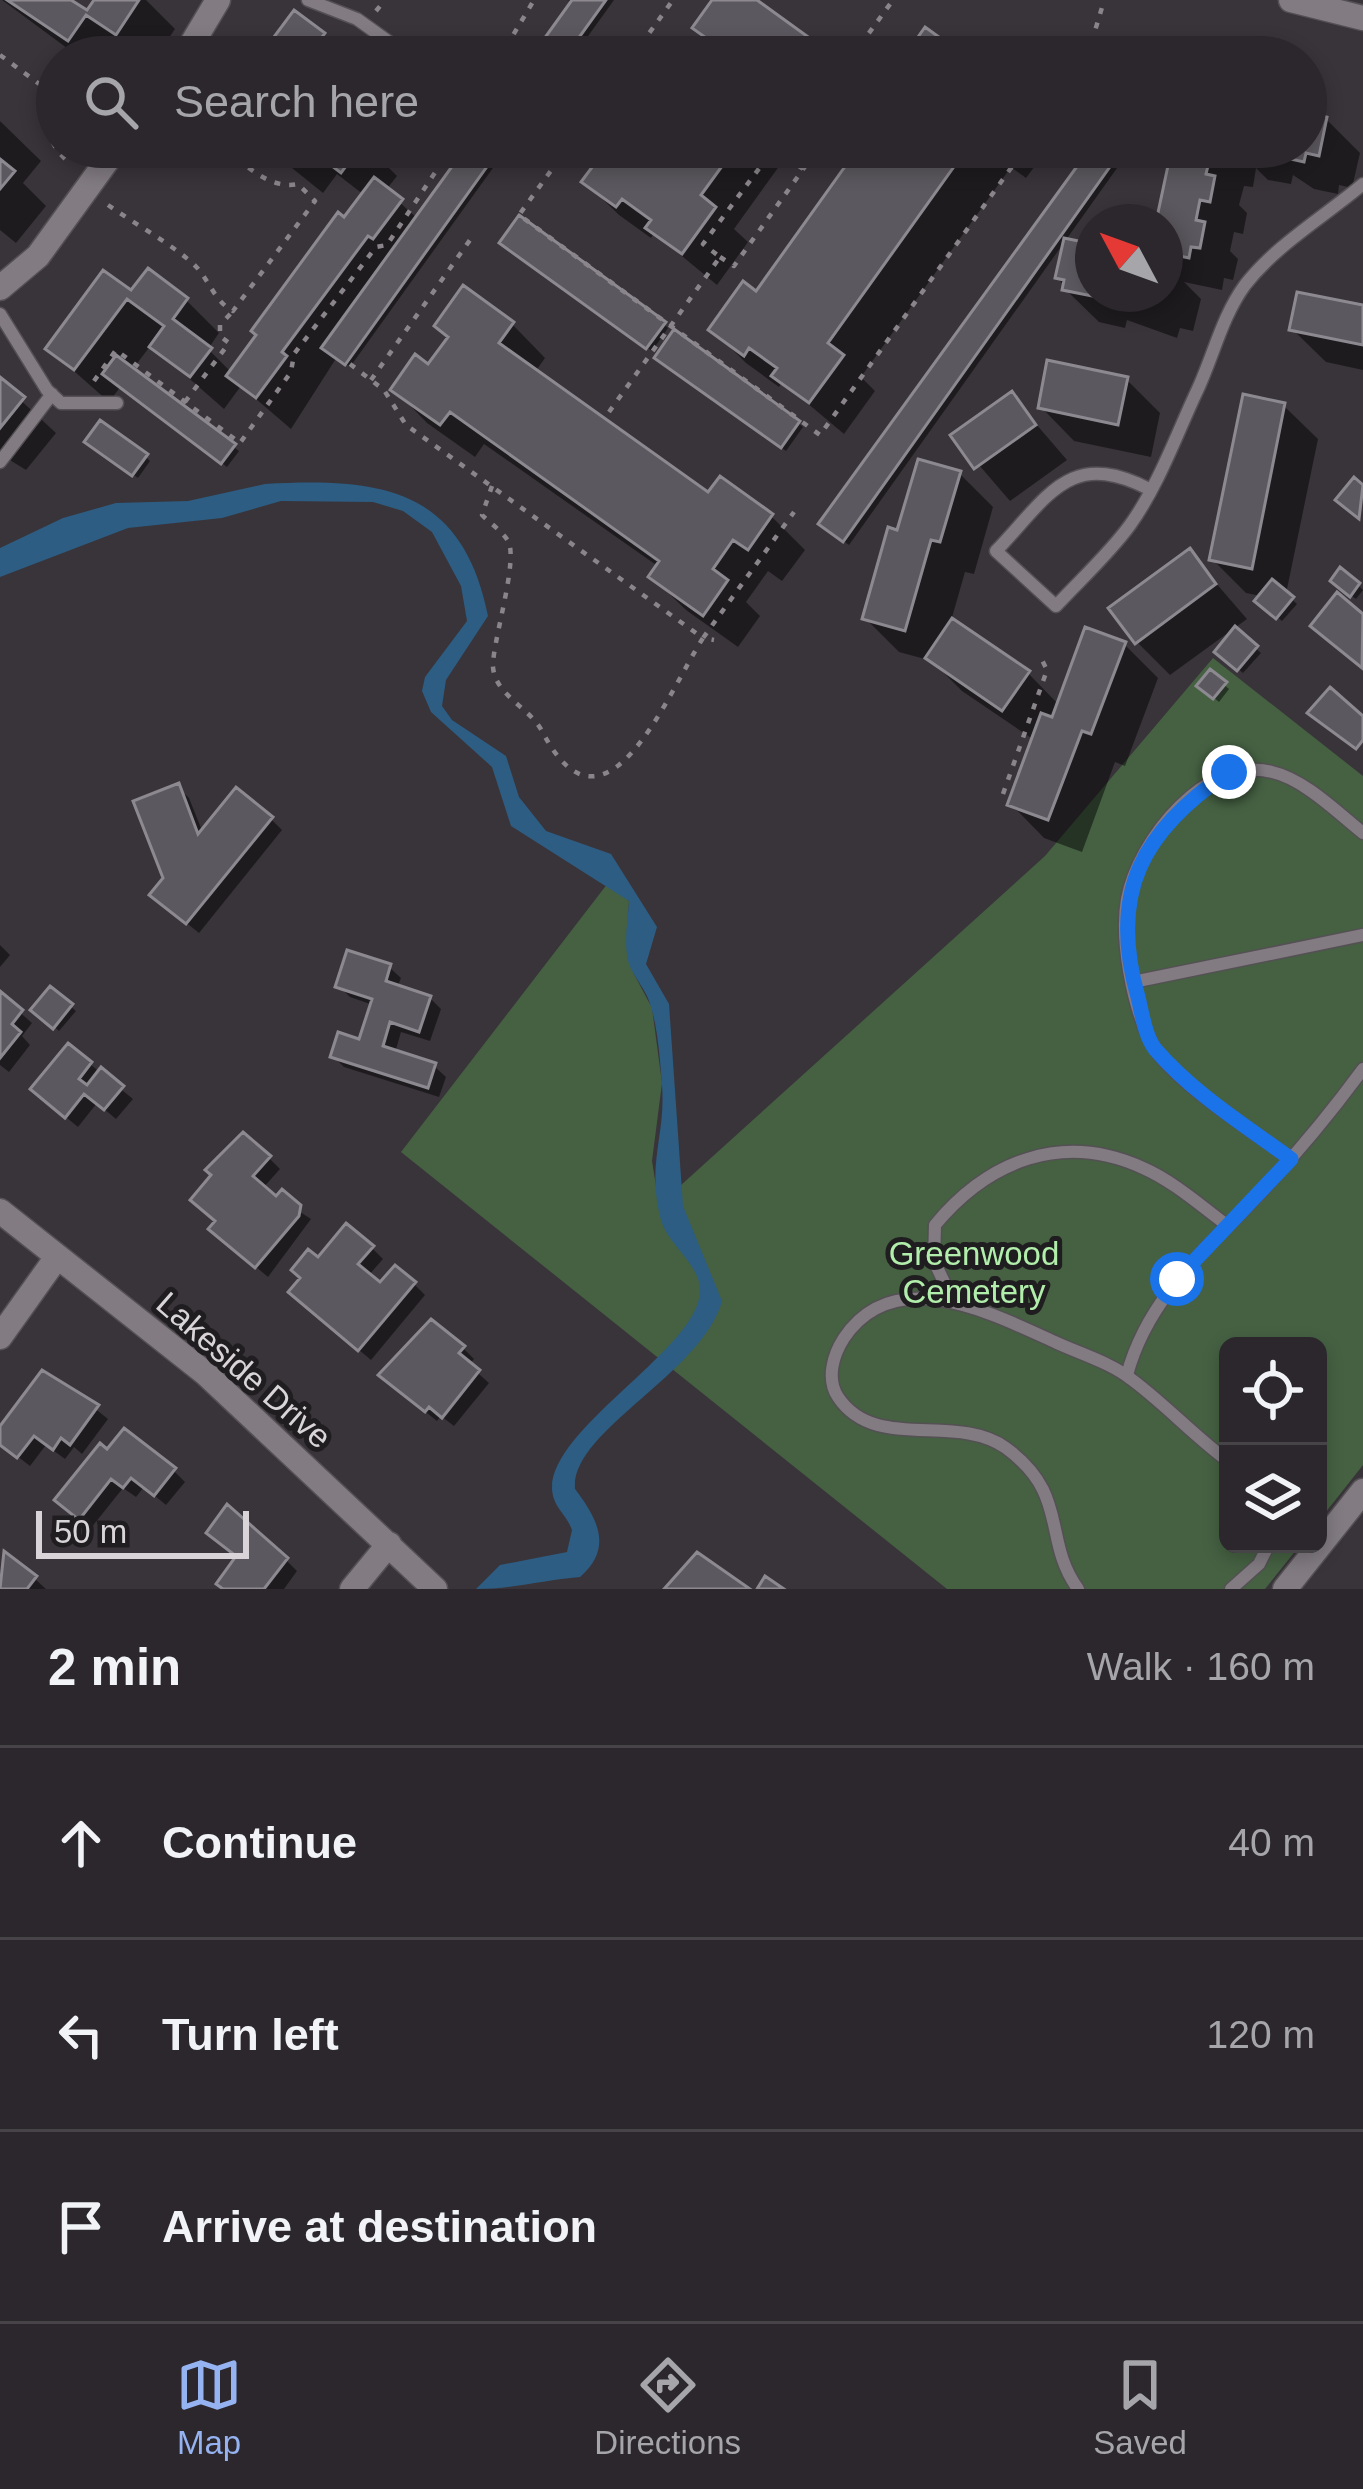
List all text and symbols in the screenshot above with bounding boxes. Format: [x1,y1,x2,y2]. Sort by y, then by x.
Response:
search box [36,36,1327,168]
icon: search [78,69,144,135]
text: Search here [174,76,419,127]
north arrow [1075,204,1183,312]
route end [1202,745,1256,799]
park label: Greenwood Cemetery [889,1235,1059,1310]
route start [1150,1252,1204,1306]
street label: Lakeside Drive [149,1284,339,1456]
map controls [1219,1337,1327,1553]
button: locate [1219,1337,1327,1445]
button: layers [1219,1445,1327,1553]
scale bar [36,1505,249,1558]
text: 50 m [54,1513,127,1550]
text: 2 min [48,1639,181,1696]
text: Walk · 160 m [1087,1645,1315,1688]
icon: ahead [48,1810,114,1876]
text: Continue [162,1817,357,1868]
text: 40 m [1228,1821,1315,1864]
icon: left [48,2002,114,2068]
text: Turn left [162,2009,339,2060]
text: 120 m [1207,2013,1315,2056]
icon: arrive [48,2194,114,2260]
text: Arrive at destination [162,2201,597,2252]
tab: Map [176,2352,242,2462]
tab: Directions [594,2352,741,2462]
tab: Saved [1093,2352,1187,2462]

